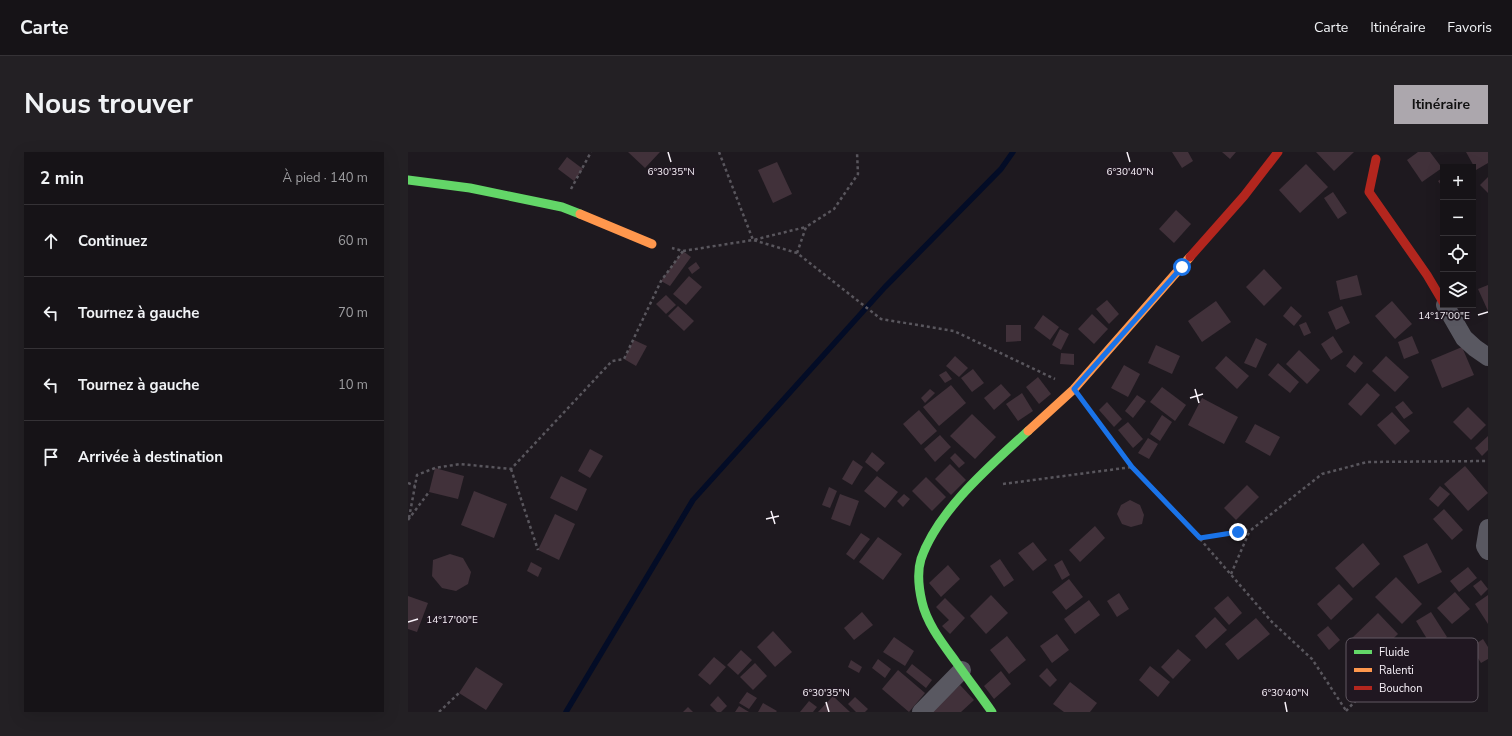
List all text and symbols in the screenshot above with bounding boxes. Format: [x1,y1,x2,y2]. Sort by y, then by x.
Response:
text: Carte [20,15,68,41]
text: Carte [1314,18,1348,37]
text: Itinéraire [1370,18,1425,37]
text: Favoris [1447,18,1492,37]
text: Nous trouver [24,85,193,123]
button: Itinéraire [1394,85,1488,124]
map controls [1440,164,1476,308]
button: + [1440,164,1476,200]
text: 6°30'35"N [647,165,695,179]
text: 6°30'40"N [1106,165,1154,179]
text: 2 min [40,167,84,190]
text: À pied · 140 m [283,169,368,187]
button: − [1440,200,1476,236]
icon: ahead [40,230,62,252]
text: Continuez [78,231,147,251]
text: 60 m [338,232,368,250]
button: locate [1440,236,1476,272]
route start [1173,258,1191,276]
button: layers [1440,272,1476,308]
icon: left [40,302,62,324]
text: Tournez à gauche [78,303,200,323]
text: 70 m [338,304,368,322]
text: 14°17'00"E [1418,309,1470,323]
icon: left [40,374,62,396]
text: Tournez à gauche [78,375,200,395]
text: 10 m [338,376,368,394]
icon: arrive [40,446,62,468]
text: Arrivée à destination [78,447,223,467]
route end [1229,523,1247,541]
text: 14°17'00"E [426,613,478,627]
legend [1346,638,1478,702]
text: Fluide [1379,645,1409,660]
text: Ralenti [1379,663,1414,678]
text: Bouchon [1379,681,1422,696]
text: 6°30'35"N [802,686,850,700]
text: 6°30'40"N [1261,686,1309,700]

